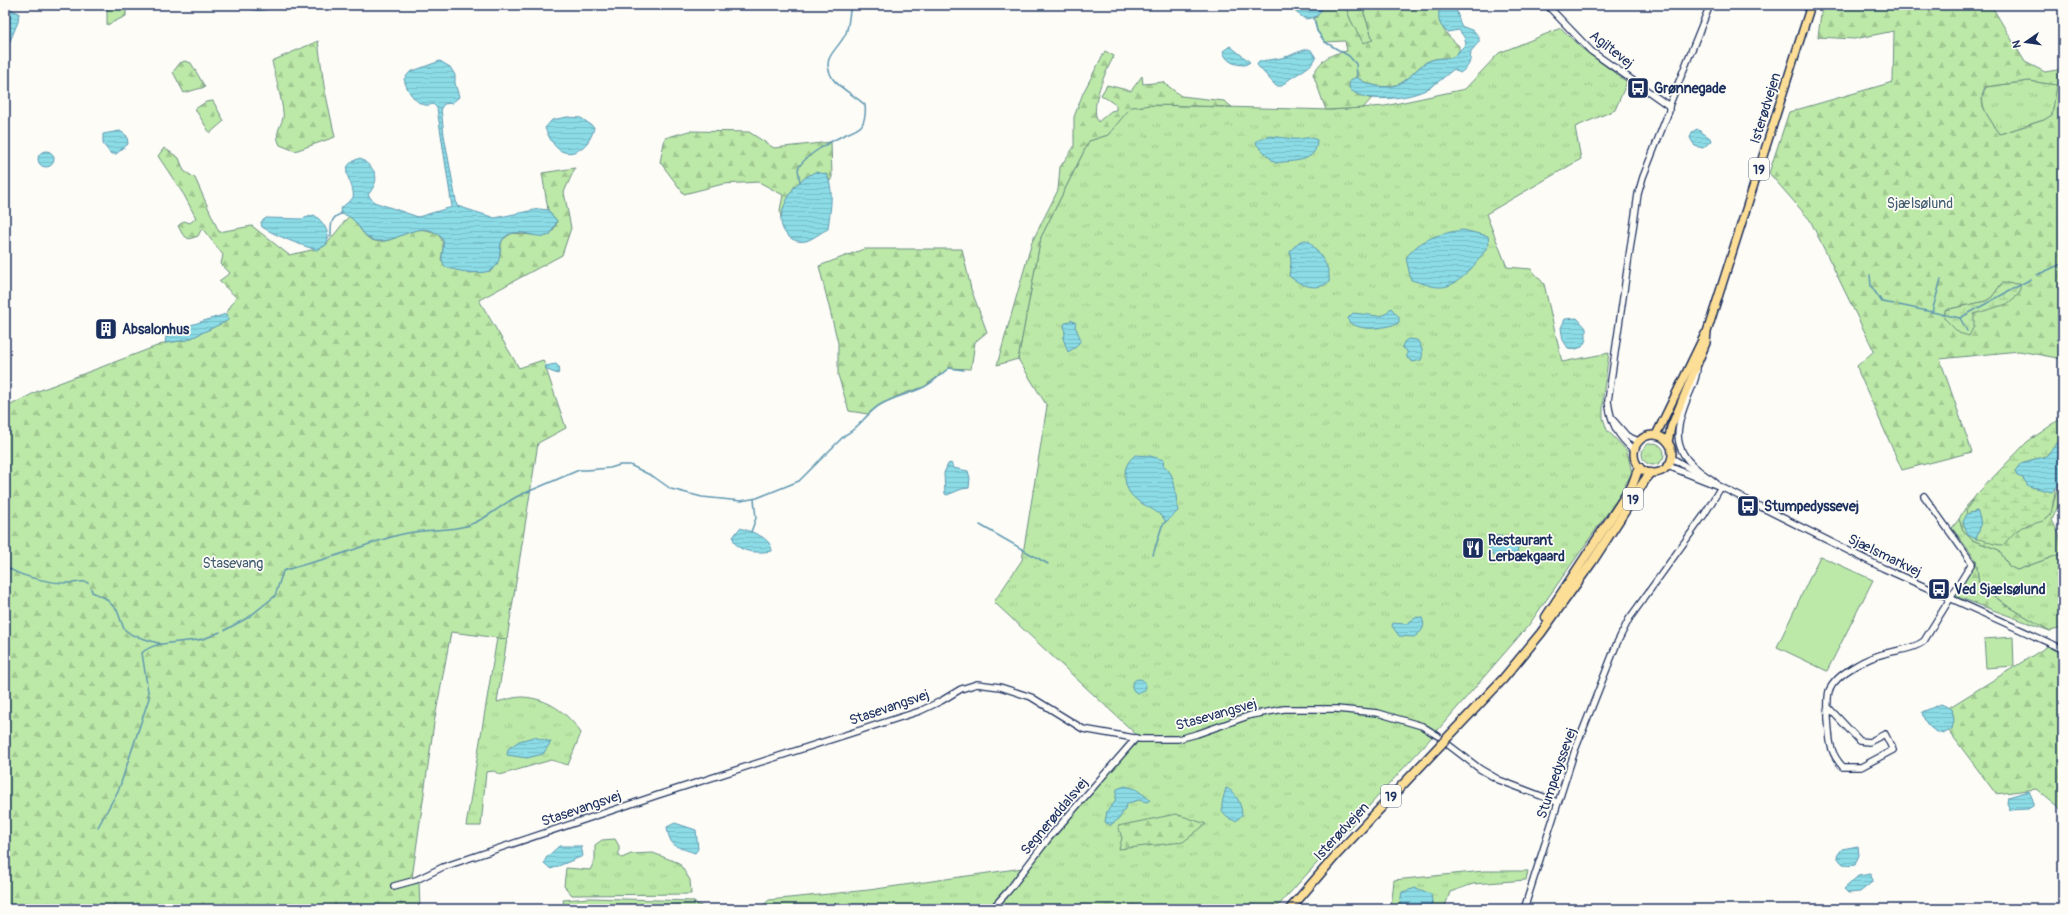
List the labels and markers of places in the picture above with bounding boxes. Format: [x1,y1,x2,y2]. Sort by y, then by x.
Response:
bus stop icon: Grønnegade [1625,75,1651,101]
place label: Grønnegade [1654,80,1727,97]
building icon: Absalonhus [93,316,119,342]
place label: Absalonhus [122,321,190,338]
bus stop icon: Stumpedyssevej [1735,493,1761,519]
place label: Stumpedyssevej [1764,498,1859,515]
place label: Restaurant Lerbækgaard [1488,532,1565,565]
restaurant icon: Restaurant Lerbækgaard [1460,535,1486,561]
bus stop icon: Ved Sjælsølund [1926,576,1952,602]
place label: Ved Sjælsølund [1954,581,2046,598]

